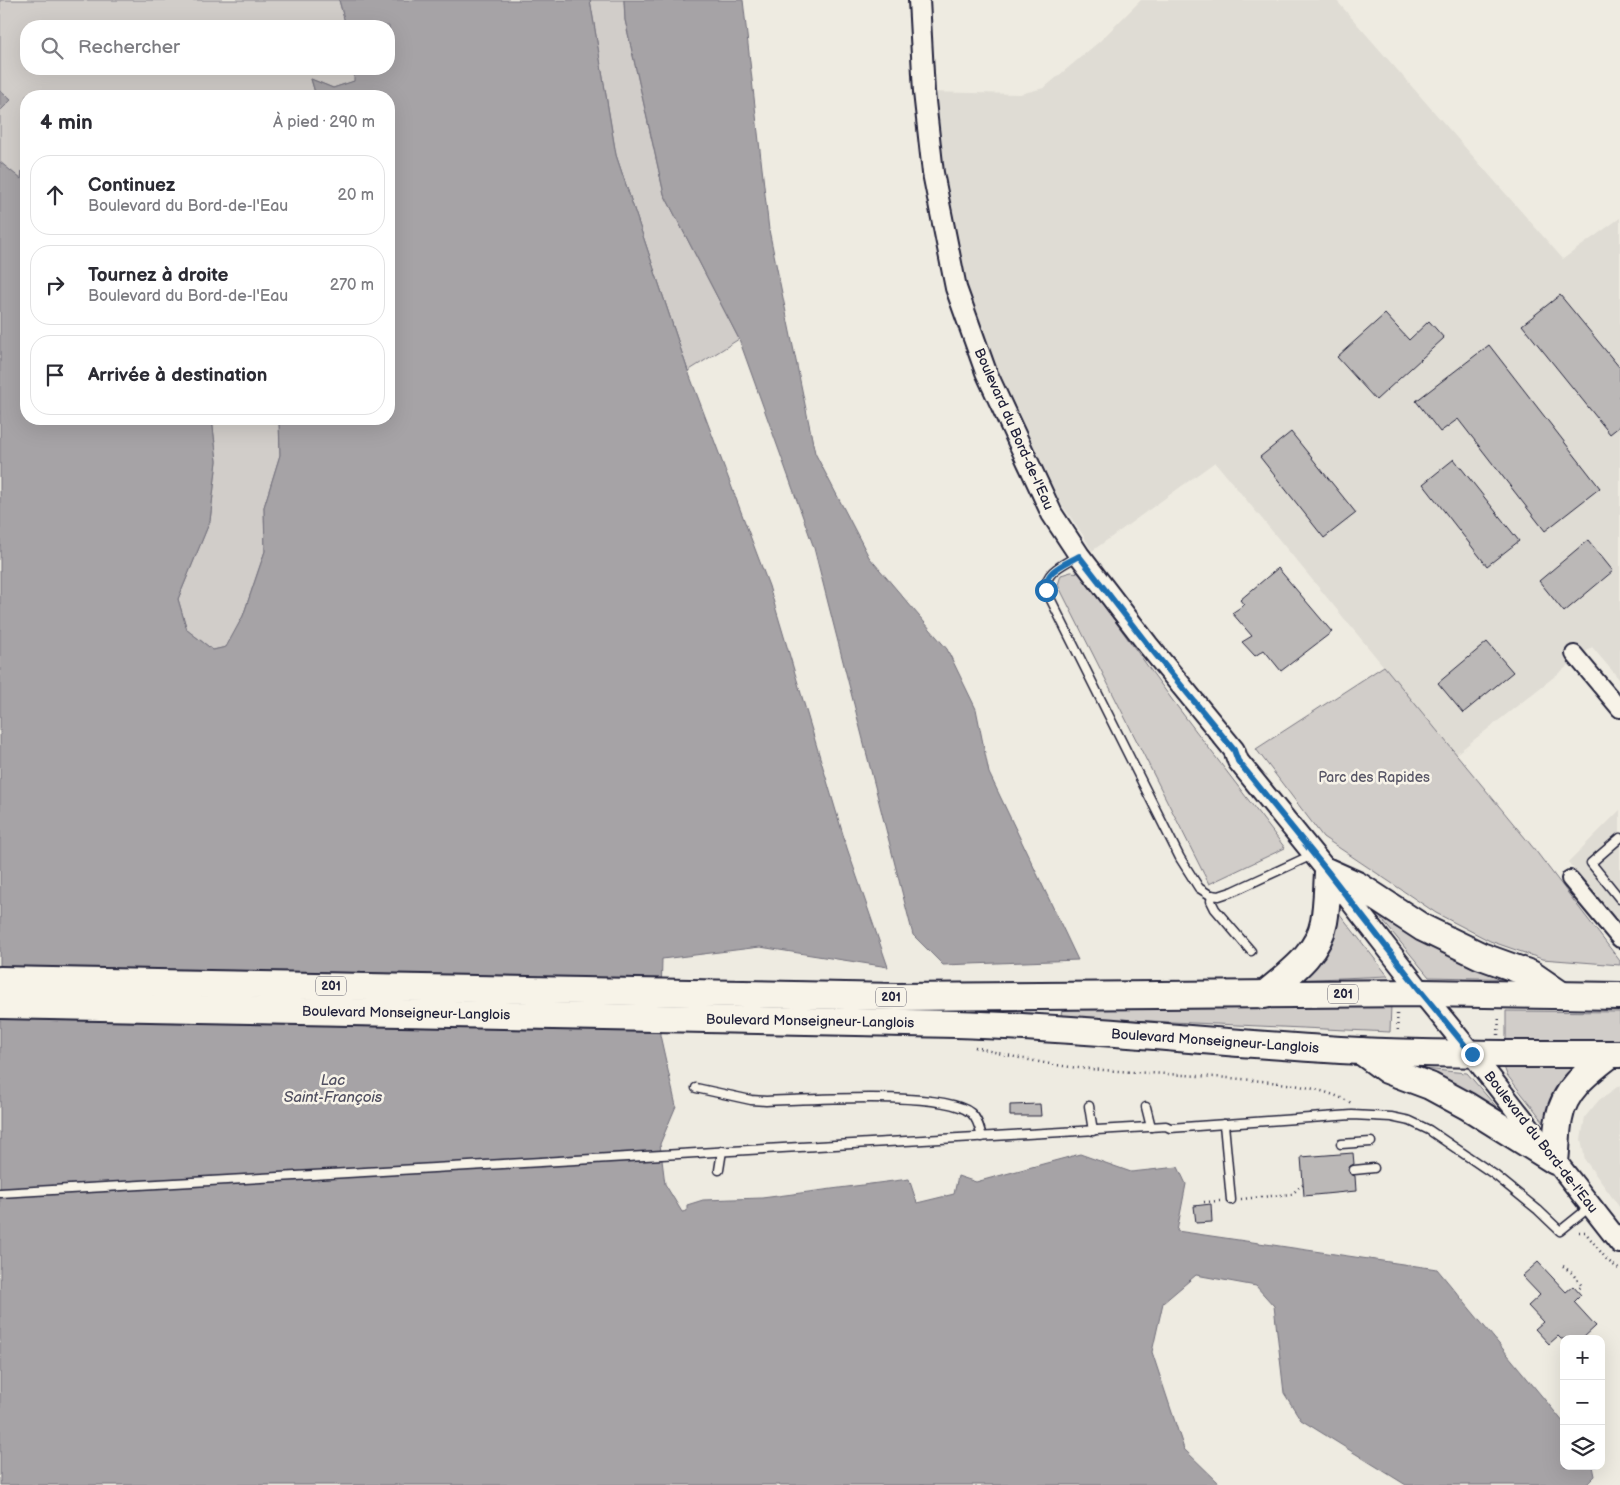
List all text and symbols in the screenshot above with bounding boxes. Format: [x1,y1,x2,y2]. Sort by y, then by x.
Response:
search box [20,20,395,75]
icon: search [38,34,66,62]
text: Rechercher [78,36,180,59]
text: 4 min [40,110,93,135]
text: À pied · 290 m [273,113,375,132]
text: Continuez [88,174,175,197]
icon: ahead [41,181,69,209]
text: 20 m [338,186,374,205]
text: Boulevard du Bord-de-l'Eau [88,197,288,216]
text: Tournez à droite [88,264,229,287]
icon: right [41,271,69,299]
text: 270 m [330,276,374,295]
text: Boulevard du Bord-de-l'Eau [88,287,288,306]
street label: Boulevard du Bord-de-l'Eau [971,345,1057,513]
icon: arrive [41,361,69,389]
text: Arrivée à destination [88,364,267,387]
route start [1035,579,1058,602]
park label: Parc des Rapides [1318,769,1430,786]
road number: 201 [316,976,346,996]
road number: 201 [1328,984,1358,1004]
road number: 201 [876,988,906,1006]
street label: Boulevard Monseigneur-Langlois [302,1003,510,1023]
street label: Boulevard Monseigneur-Langlois [706,1011,914,1031]
street label: Boulevard Monseigneur-Langlois [1110,1025,1320,1057]
route end [1461,1043,1484,1066]
street label: Boulevard du Bord-de-l'Eau [1480,1068,1602,1216]
water label: Lac Saint-François [284,1071,383,1107]
map controls [1560,1335,1605,1470]
button: + [1560,1335,1605,1380]
button: − [1560,1380,1605,1425]
button: layers [1560,1425,1605,1470]

